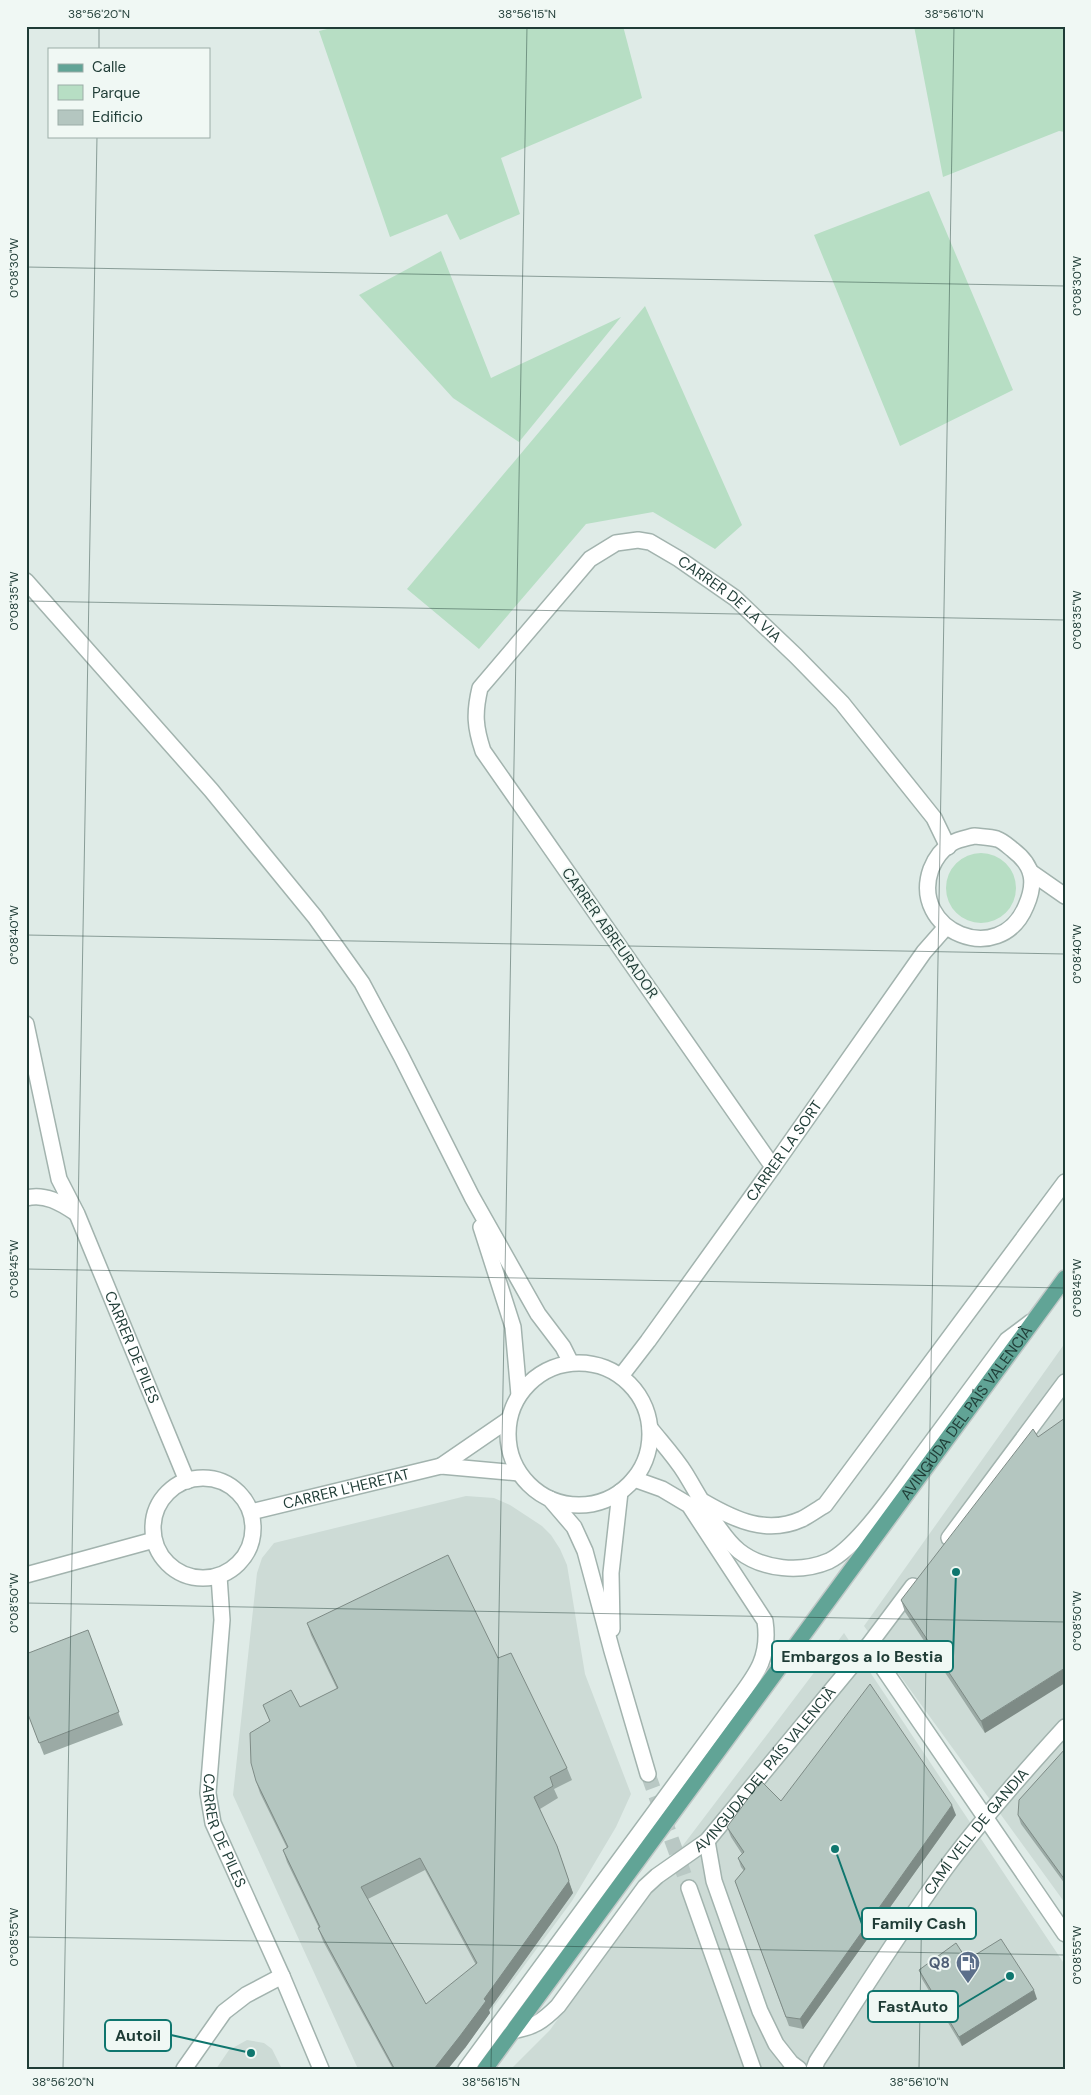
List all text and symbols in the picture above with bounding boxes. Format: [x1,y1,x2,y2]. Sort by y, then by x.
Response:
text: 38°56'20"N [68,6,130,22]
text: 38°56'15"N [498,6,556,22]
text: 38°56'10"N [924,6,984,22]
legend [48,48,210,138]
text: Calle [92,57,126,77]
text: Parque [92,83,140,103]
text: Edificio [92,107,143,127]
text: 0°08'30"W [6,238,22,298]
text: 0°08'30"W [1069,256,1085,316]
street label: CARRER DE LA VIA [674,551,786,647]
text: 0°08'35"W [6,571,22,631]
text: 0°08'35"W [1069,590,1085,650]
street label: CARRER ABREURADOR [557,864,663,1003]
text: 0°08'40"W [6,905,22,965]
text: 0°08'40"W [1069,924,1085,984]
street label: CARRER LA SORT [741,1096,827,1205]
text: 0°08'45"W [6,1239,22,1298]
text: 0°08'45"W [1069,1258,1085,1317]
street label: CARRER DE PILES [100,1288,164,1407]
street label: AVINGUDA DEL PAÍS VALENCIÀ [896,1322,1037,1504]
street label: CARRER L'HERETAT [281,1464,412,1514]
text: 0°08'50"W [6,1573,22,1633]
text: 0°08'50"W [1069,1591,1085,1651]
callout: Embargos a lo Bestia [772,1641,953,1672]
text: Embargos a lo Bestia [781,1646,943,1667]
street label: AVINGUDA DEL PAÍS VALENCIÀ [690,1682,840,1857]
street label: CAMÍ VELL DE GANDIA [919,1764,1033,1899]
street label: CARRER DE PILES [198,1773,251,1891]
text: 0°08'55"W [6,1907,22,1966]
callout: Family Cash [862,1908,976,1939]
text: Family Cash [872,1913,966,1934]
text: 0°08'55"W [1069,1925,1085,1984]
fuel station icon: Q8 [955,1950,981,1984]
place label: Q8 [929,1953,950,1973]
callout: FastAuto [868,1991,958,2022]
text: FastAuto [878,1996,948,2017]
callout: Autoil [105,2020,171,2051]
text: Autoil [115,2025,161,2046]
text: 38°56'20"N [32,2074,94,2090]
text: 38°56'15"N [462,2074,520,2090]
text: 38°56'10"N [889,2074,949,2090]

